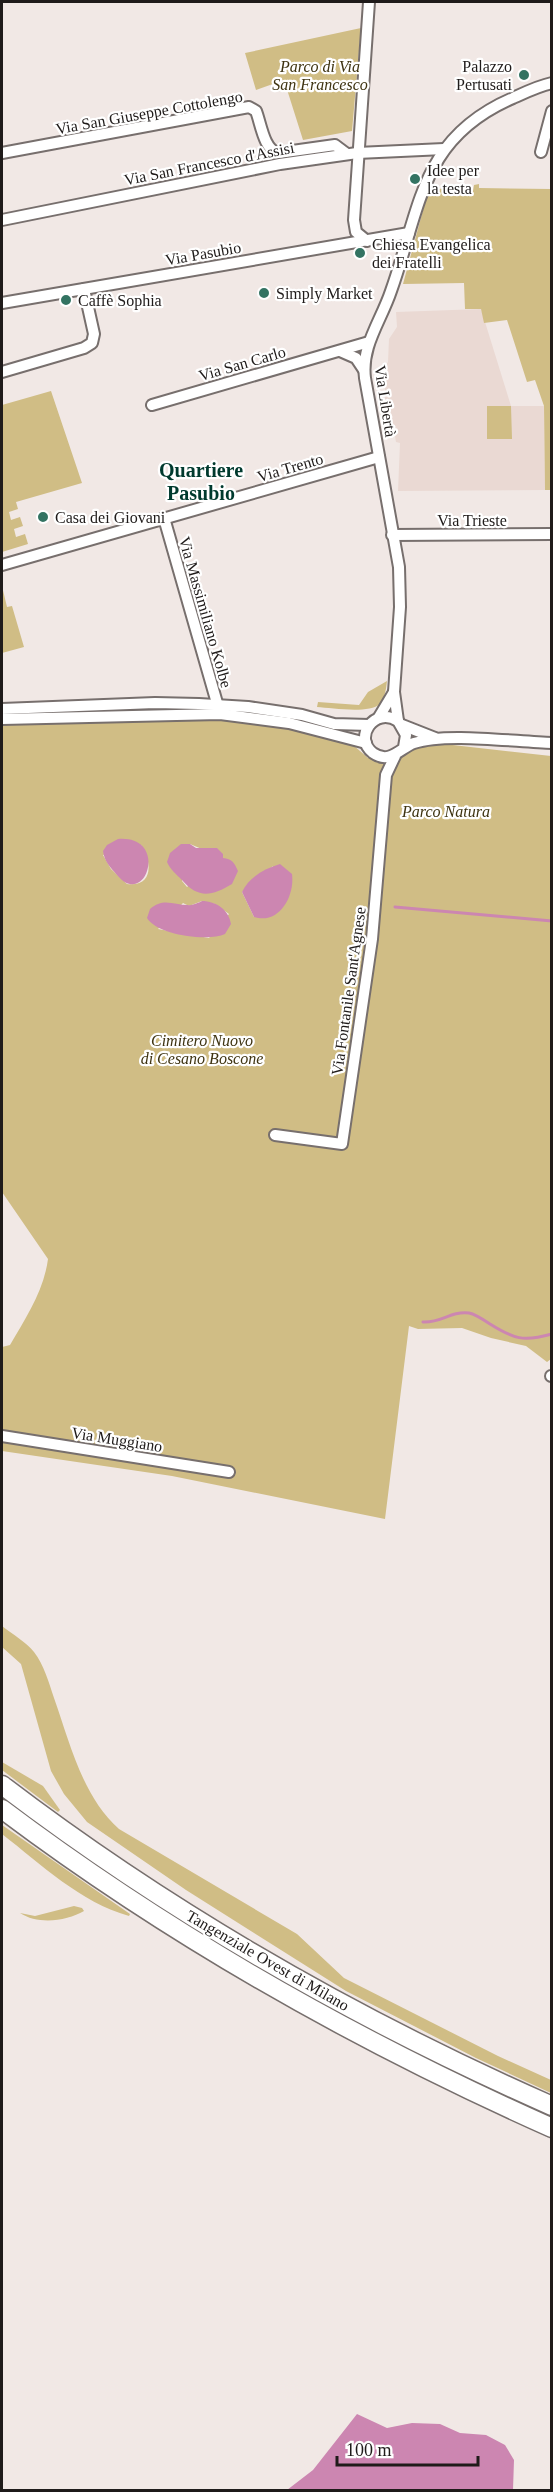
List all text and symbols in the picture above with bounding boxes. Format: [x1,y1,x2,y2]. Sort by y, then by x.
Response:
park label: Parco di Via San Francesco [272,58,368,93]
place label: Palazzo Pertusati [456,58,513,93]
marker: Palazzo Pertusati [517,68,531,82]
street label: Via San Giuseppe Cottolengo [54,88,244,138]
street label: Via San Francesco d'Assisi [123,139,296,188]
place label: Idee per la testa [427,162,480,197]
marker: Idee per la testa [408,172,422,186]
place label: Chiesa Evangelica dei Fratelli [372,236,491,271]
street label: Via Pasubio [164,238,242,269]
marker: Chiesa Evangelica dei Fratelli [353,246,367,260]
place label: Simply Market [276,285,373,303]
marker: Simply Market [257,286,271,300]
place label: Caffè Sophia [78,292,162,310]
marker: Caffè Sophia [59,293,73,307]
street label: Via San Carlo [197,343,288,384]
street label: Via Libertà [371,364,400,438]
street label: Via Trento [255,450,325,485]
district label: Quartiere Pasubio [159,459,243,504]
place label: Casa dei Giovani [55,509,166,526]
marker: Casa dei Giovani [36,510,50,524]
street label: Via Trieste [437,512,507,529]
street label: Via Massimiliano Kolbe [176,535,235,690]
park label: Parco Natura [401,803,490,820]
street label: Via Fontanile Sant'Agnese [328,906,370,1077]
park label: Cimitero Nuovo di Cesano Boscone [141,1032,263,1067]
street label: Via Muggiano [70,1424,164,1456]
street label: Tangenziale Ovest di Milano [183,1907,352,2015]
scale bar [337,2429,478,2467]
text: 100 m [346,2440,392,2460]

